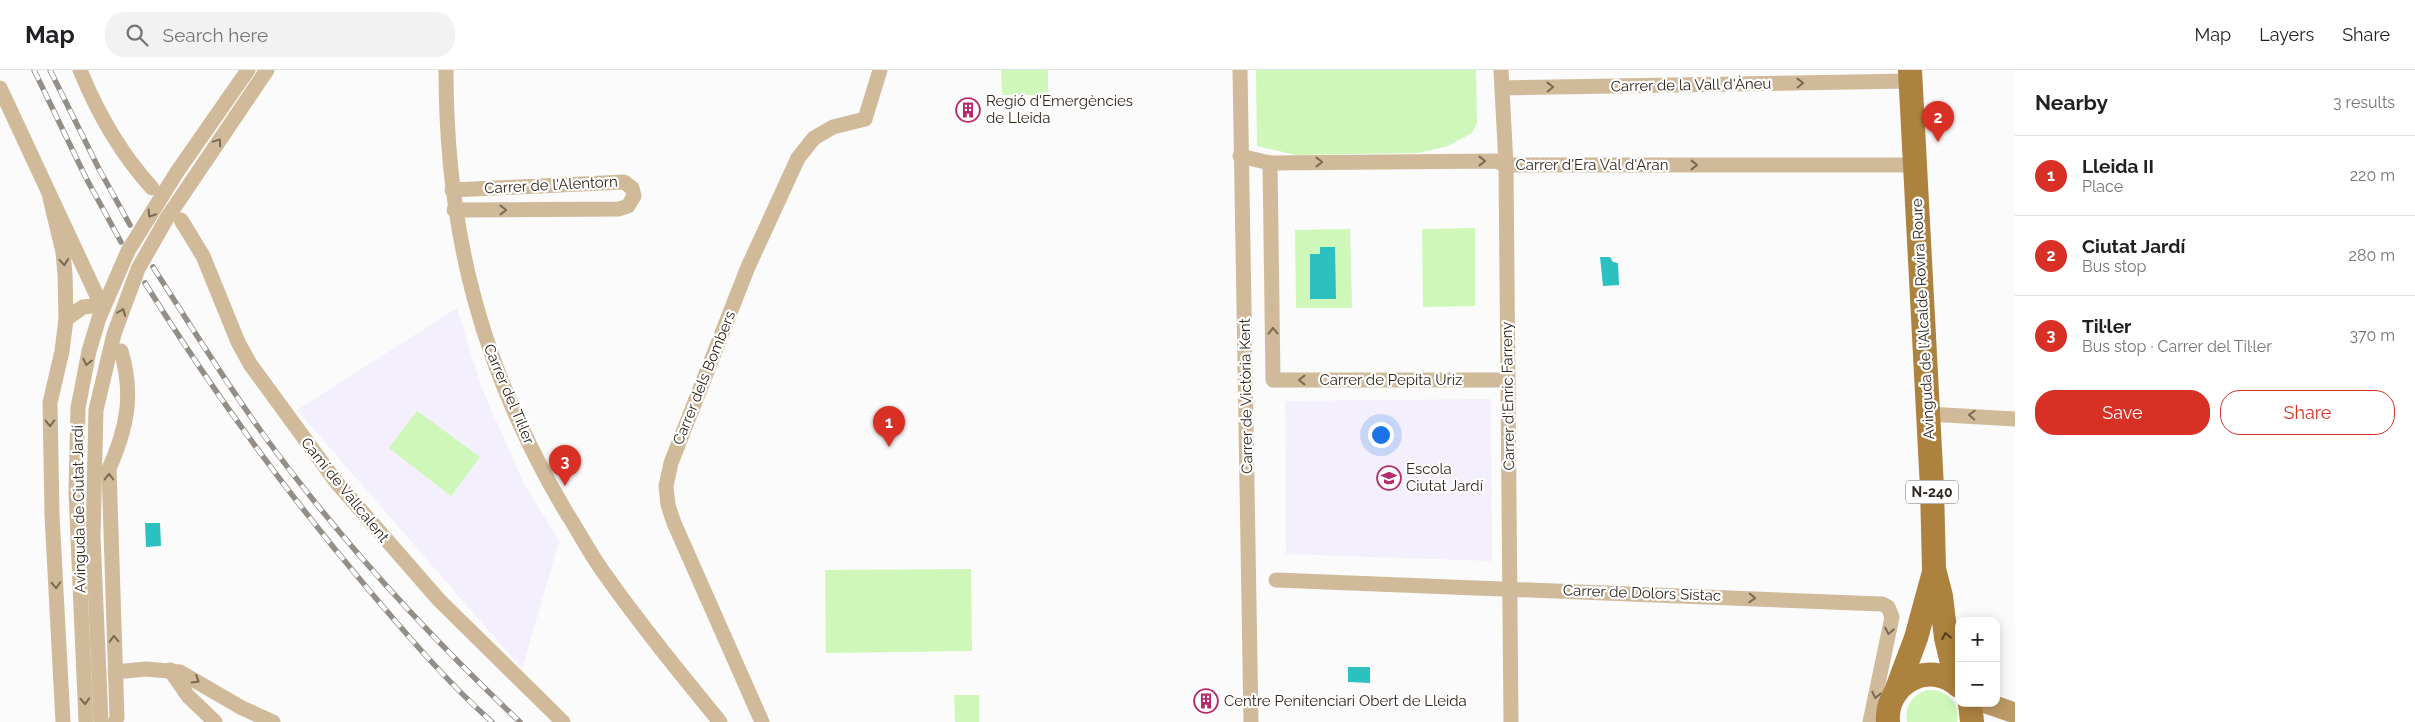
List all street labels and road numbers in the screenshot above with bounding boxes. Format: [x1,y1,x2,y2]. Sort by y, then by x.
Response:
street label: Carrer de la Vall d'Àneu [1610,75,1772,95]
street label: Carrer d'Era Val d'Aran [1516,156,1669,174]
street label: Carrer de l'Alentorn [484,173,618,197]
street label: Avinguda de l'Alcalde Rovira Roure [1908,198,1938,440]
street label: Carrer dels Bombers [669,308,739,448]
street label: Carrer de Victòria Kent [1236,318,1256,474]
street label: Carrer d'Enric Farreny [1498,321,1518,471]
street label: Carrer del Til·ler [480,341,539,448]
street label: Carrer de Pepita Uriz [1320,371,1462,389]
street label: Avinguda de Ciutat Jardí [69,424,89,593]
street label: Camí de Vallcalent [297,434,393,546]
road number: N-240 [1906,481,1958,504]
street label: Carrer de Dolors Sistac [1563,581,1721,605]

